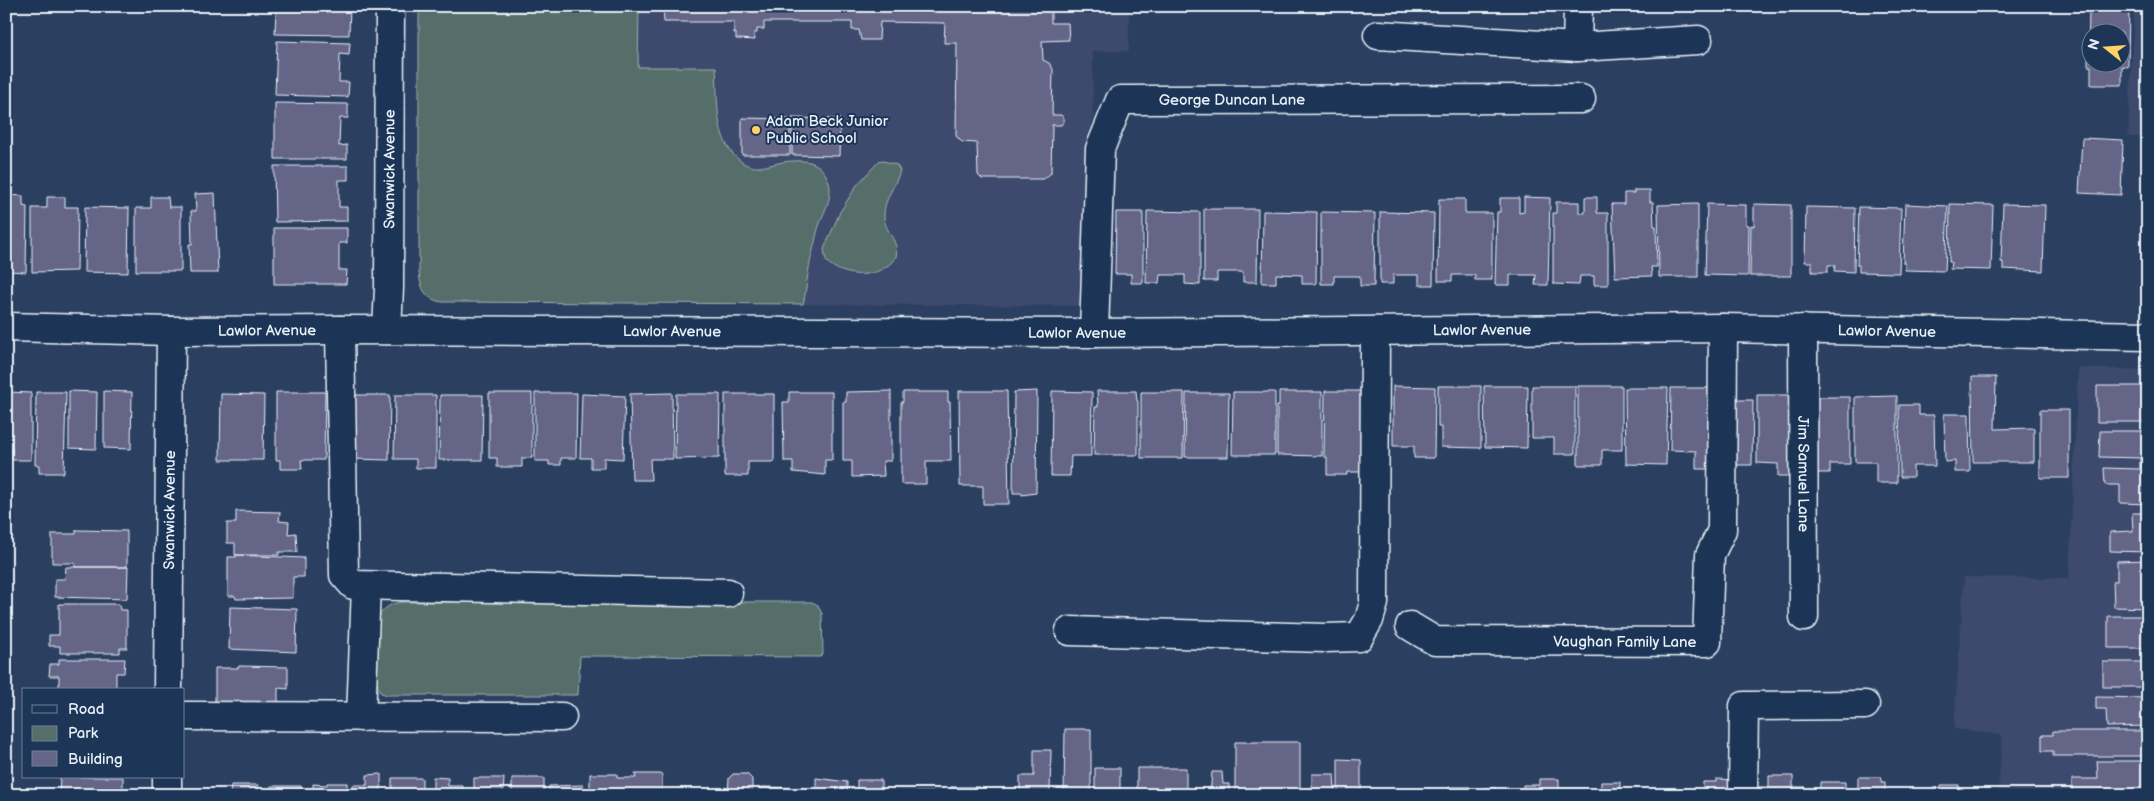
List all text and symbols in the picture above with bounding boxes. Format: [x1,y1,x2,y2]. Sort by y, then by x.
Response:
north arrow [2082,22,2132,72]
text: N [2084,37,2104,52]
street label: George Duncan Lane [1159,91,1305,110]
street label: Swanwick Avenue [380,109,400,229]
place label: Adam Beck Junior Public School [766,112,889,148]
marker: Adam Beck Junior Public School [750,124,762,136]
street label: Lawlor Avenue [218,321,316,341]
street label: Lawlor Avenue [1433,321,1531,340]
street label: Lawlor Avenue [1838,321,1936,342]
street label: Lawlor Avenue [623,322,721,342]
street label: Lawlor Avenue [1028,324,1126,343]
street label: Jim Samuel Lane [1793,416,1813,532]
street label: Swanwick Avenue [160,450,180,570]
street label: Vaughan Family Lane [1553,632,1697,652]
legend [22,688,185,778]
text: Road [68,700,104,719]
text: Park [68,724,99,743]
text: Building [68,750,123,769]

